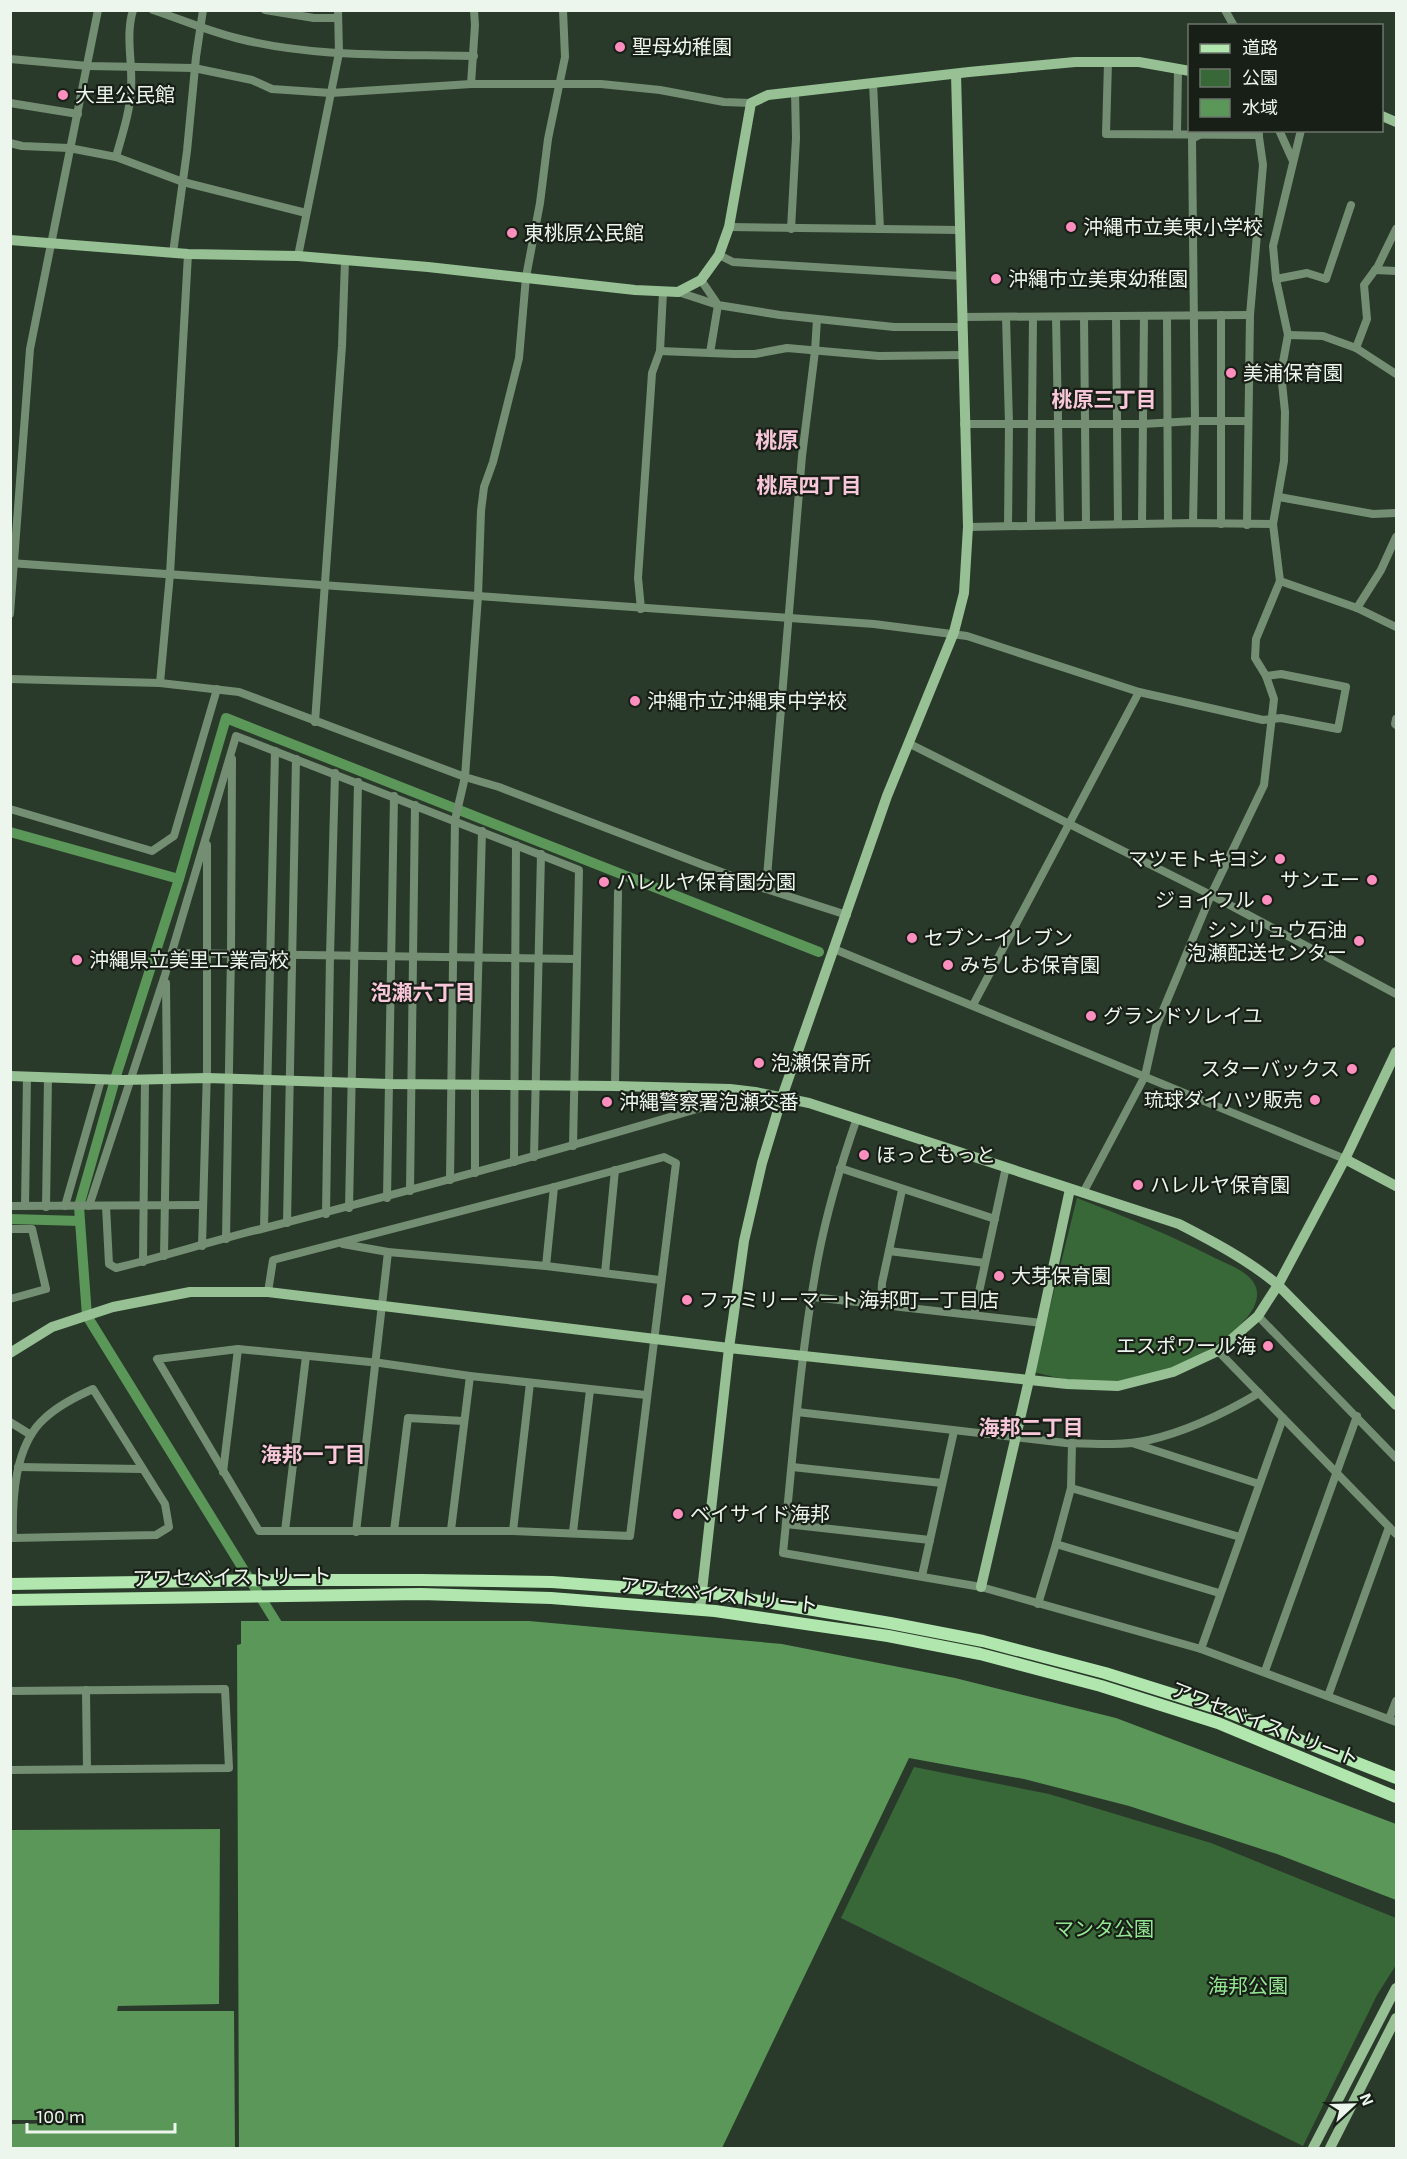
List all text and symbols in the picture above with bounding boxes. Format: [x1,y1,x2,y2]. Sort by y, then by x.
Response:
legend [1188,24,1383,132]
place label: 聖母幼稚園 [632,34,732,58]
text: 道路 [1242,36,1278,58]
marker: 聖母幼稚園 [613,40,627,54]
text: 公園 [1242,66,1278,88]
place label: 大里公民館 [75,82,175,106]
marker: 大里公民館 [56,88,70,102]
text: 水域 [1242,96,1278,118]
place label: 沖縄市立美東小学校 [1083,214,1263,238]
place label: 東桃原公民館 [524,220,644,244]
marker: 沖縄市立美東小学校 [1064,220,1078,234]
marker: 東桃原公民館 [505,226,519,240]
place label: 沖縄市立美東幼稚園 [1008,266,1188,290]
marker: 沖縄市立美東幼稚園 [989,272,1003,286]
place label: 美浦保育園 [1243,360,1343,384]
marker: 美浦保育園 [1224,366,1238,380]
district label: 桃原三丁目 [1052,386,1157,411]
district label: 桃原 [755,426,799,452]
district label: 桃原四丁目 [757,472,862,497]
place label: 沖縄市立沖縄東中学校 [647,688,847,712]
marker: 沖縄市立沖縄東中学校 [628,694,642,708]
place label: マツモトキヨシ [1128,846,1268,870]
marker: マツモトキヨシ [1273,852,1287,866]
place label: サンエー [1280,867,1360,891]
place label: ハレルヤ保育園分園 [616,869,796,893]
marker: サンエー [1365,873,1379,887]
marker: ハレルヤ保育園分園 [597,875,611,889]
place label: ジョイフル [1155,887,1255,911]
marker: ジョイフル [1260,893,1274,907]
place label: シンリュウ石油 泡瀬配送センター [1187,917,1347,964]
place label: セブン-イレブン [924,925,1073,949]
marker: セブン-イレブン [905,931,919,945]
marker: シンリュウ石油 泡瀬配送センター [1352,934,1366,948]
place label: 沖縄県立美里工業高校 [89,947,289,971]
place label: みちしお保育園 [960,952,1100,976]
marker: 沖縄県立美里工業高校 [70,953,84,967]
marker: みちしお保育園 [941,958,955,972]
district label: 泡瀬六丁目 [371,979,476,1004]
place label: グランドソレイユ [1103,1003,1263,1027]
marker: グランドソレイユ [1084,1009,1098,1023]
place label: 泡瀬保育所 [771,1050,871,1074]
marker: 泡瀬保育所 [752,1056,766,1070]
place label: スターバックス [1201,1056,1340,1080]
marker: スターバックス [1345,1062,1359,1076]
place label: 琉球ダイハツ販売 [1143,1087,1303,1111]
place label: 沖縄警察署泡瀬交番 [619,1089,799,1113]
marker: 琉球ダイハツ販売 [1308,1093,1322,1107]
marker: 沖縄警察署泡瀬交番 [600,1095,614,1109]
place label: ほっともっと [876,1142,996,1166]
marker: ほっともっと [857,1148,871,1162]
place label: ハレルヤ保育園 [1150,1172,1290,1196]
marker: ハレルヤ保育園 [1131,1178,1145,1192]
place label: 大芽保育園 [1011,1263,1111,1287]
marker: 大芽保育園 [992,1269,1006,1283]
place label: ファミリーマート海邦町一丁目店 [699,1287,999,1311]
marker: ファミリーマート海邦町一丁目店 [680,1293,694,1307]
place label: エスポワール海 [1116,1333,1256,1357]
marker: エスポワール海 [1261,1339,1275,1353]
district label: 海邦二丁目 [979,1414,1084,1439]
district label: 海邦一丁目 [261,1441,366,1466]
place label: ベイサイド海邦 [690,1501,830,1525]
marker: ベイサイド海邦 [671,1507,685,1521]
street label: アワセベイストリート [132,1562,332,1590]
street label: アワセベイストリート [619,1572,820,1616]
street label: アワセベイストリート [1168,1676,1363,1770]
park label: マンタ公園 [1054,1916,1154,1940]
park label: 海邦公園 [1208,1973,1288,1997]
north arrow [1323,2075,1383,2135]
text: N [1356,2090,1378,2108]
scale bar [27,2096,176,2134]
text: 100 m [36,2105,85,2127]

